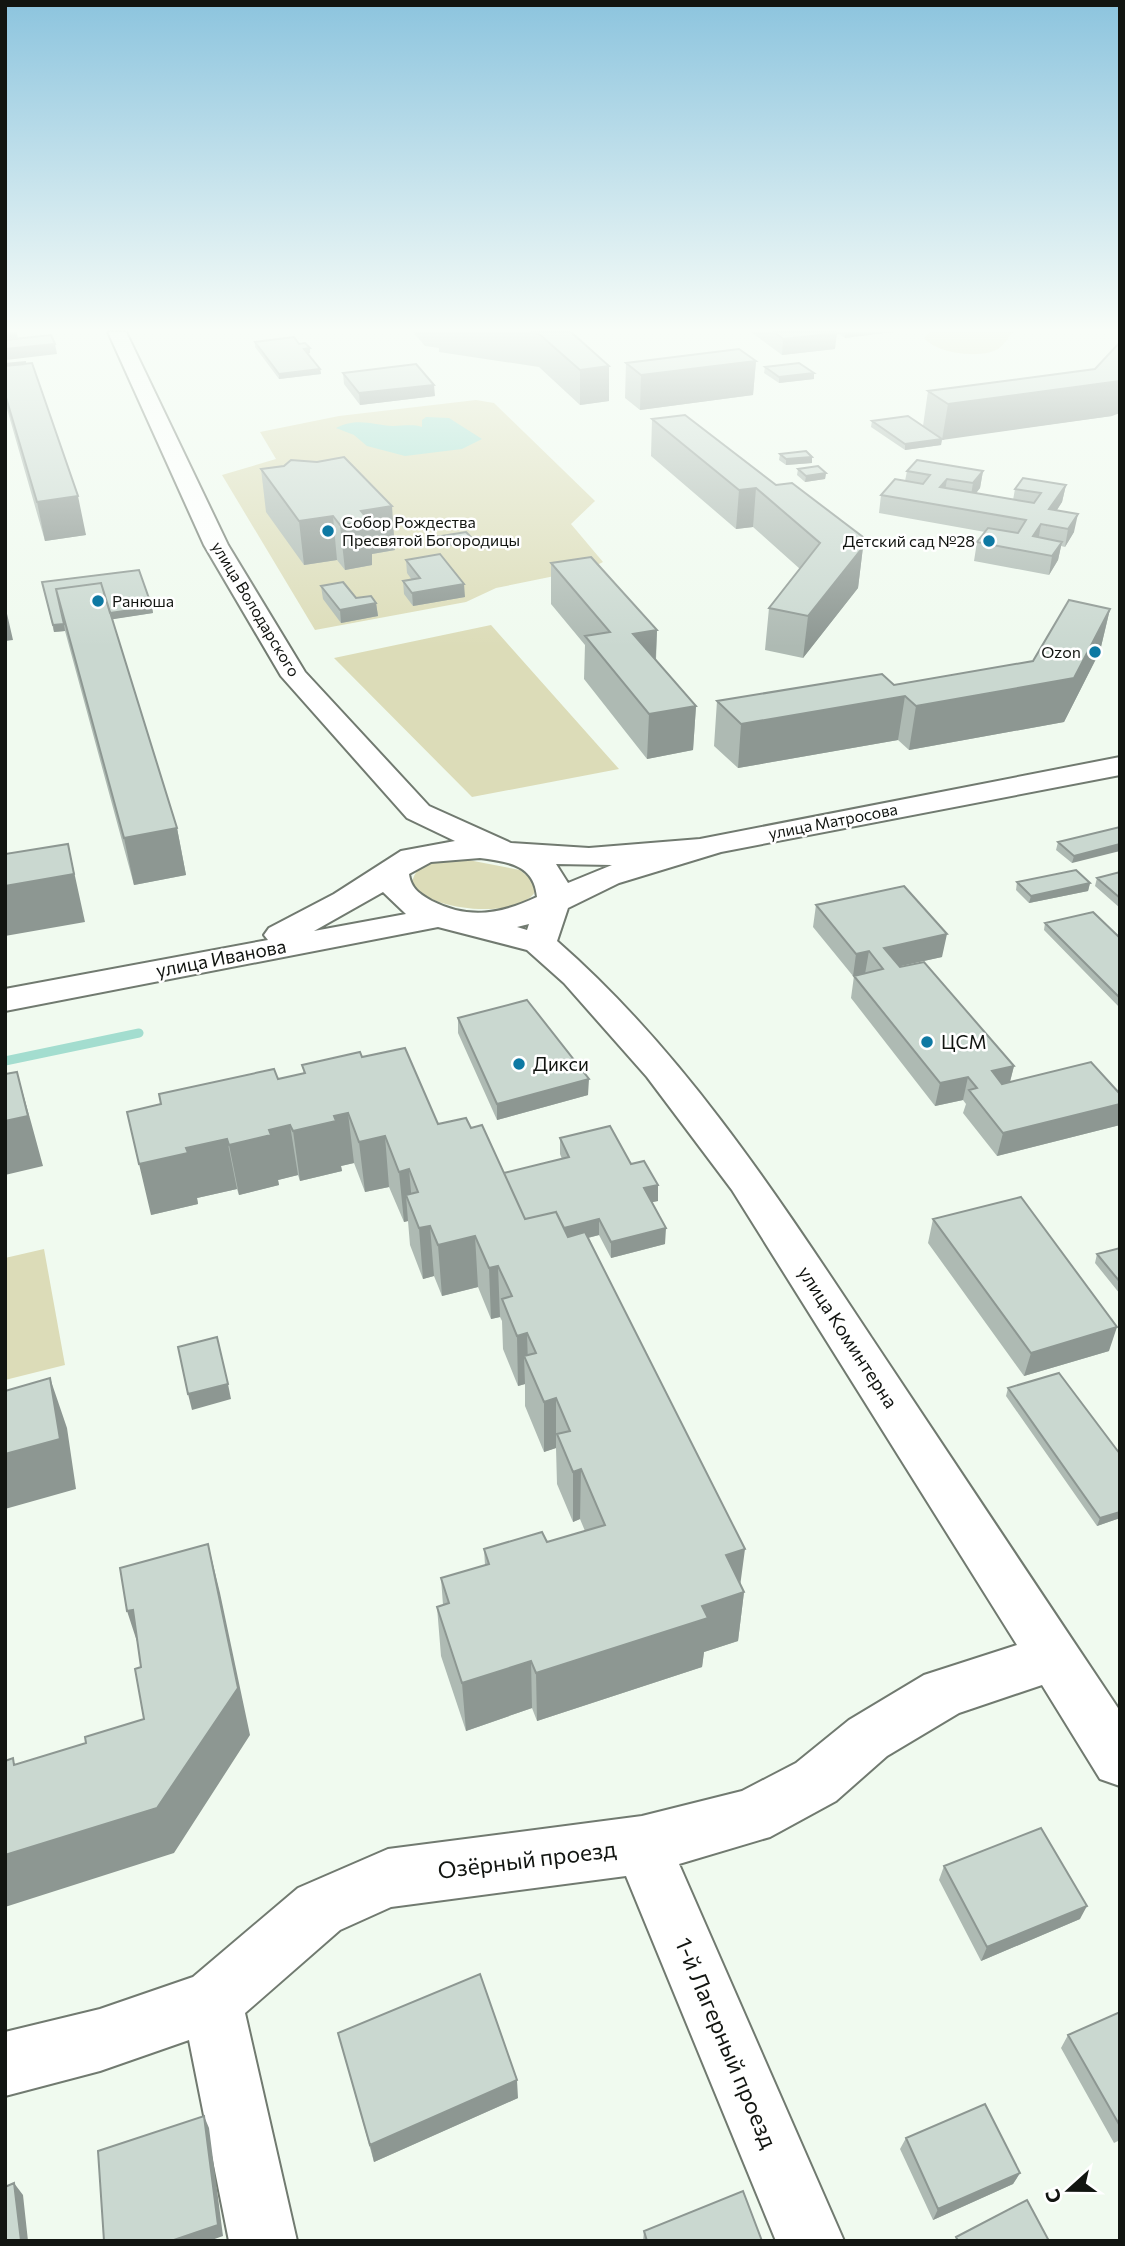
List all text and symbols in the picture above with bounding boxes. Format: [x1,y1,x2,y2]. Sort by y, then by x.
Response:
place label: Собор Рождества Пресвятой Богородицы [342,512,520,549]
marker: Собор Рождества Пресвятой Богородицы [320,523,336,539]
place label: Детский сад №28 [843,531,975,550]
marker: Детский сад №28 [981,533,997,549]
street label: улица Володарского [209,538,304,680]
place label: Ранюша [112,591,174,610]
marker: Ранюша [90,593,106,609]
place label: Ozon [1041,642,1081,661]
marker: Ozon [1087,644,1103,660]
street label: улица Матросова [767,799,899,842]
street label: улица Иванова [154,934,288,981]
place label: ЦСМ [941,1030,987,1053]
marker: ЦСМ [919,1034,935,1050]
place label: Дикси [533,1052,589,1075]
marker: Дикси [511,1056,527,1072]
street label: улица Коминтерна [794,1261,903,1412]
street label: Озёрный проезд [436,1834,618,1884]
street label: 1-й Лагерный проезд [670,1933,784,2153]
north arrow [1034,2155,1104,2225]
text: С [1040,2186,1066,2206]

